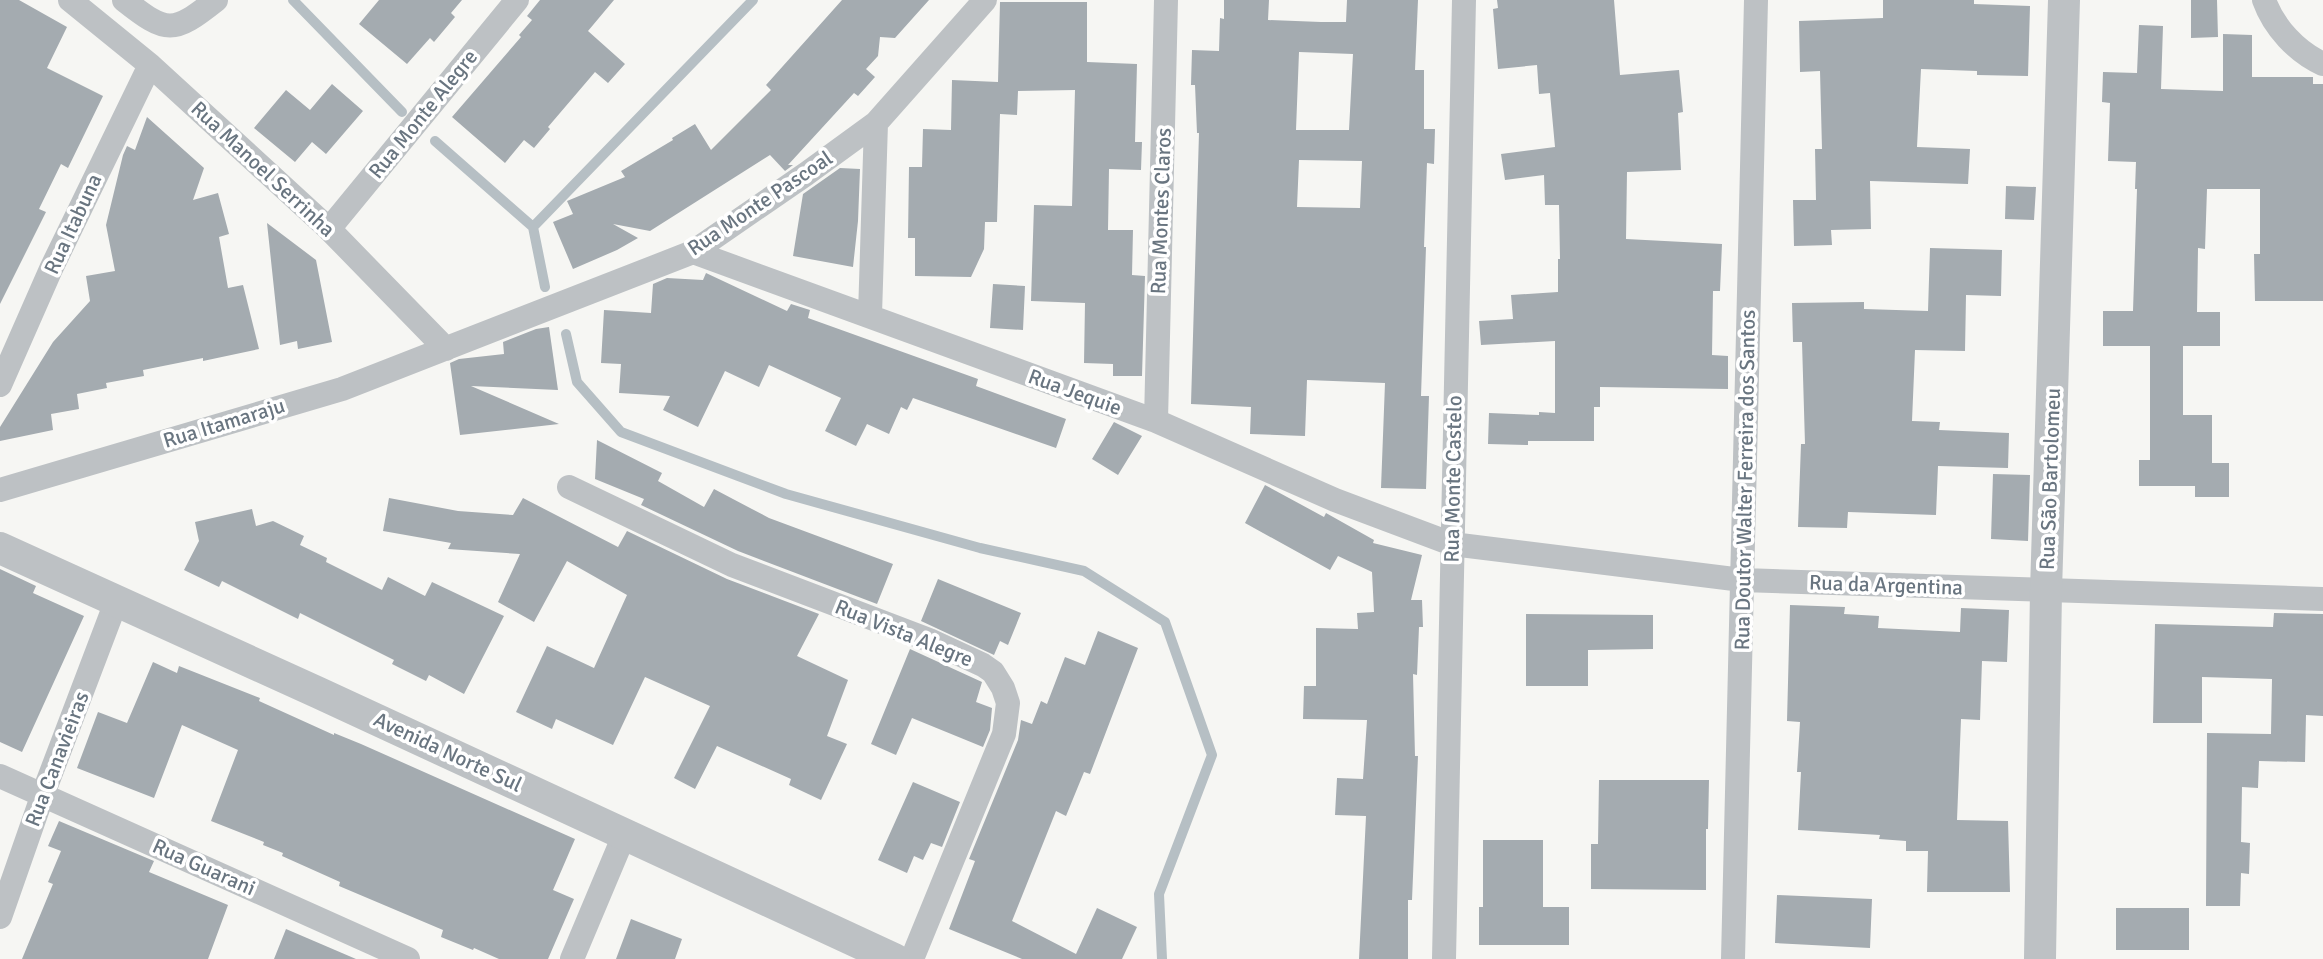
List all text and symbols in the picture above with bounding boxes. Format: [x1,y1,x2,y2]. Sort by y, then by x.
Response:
street label: Rua Monte Alegre [363,44,483,184]
street label: Rua Manoel Serrinha [186,96,340,242]
street label: Rua Montes Claros [1145,127,1177,295]
street label: Rua Monte Pascoal [683,145,837,261]
street label: Rua Itabuna [38,170,108,278]
street label: Rua Doutor Walter Ferreira dos Santos [1729,309,1761,651]
street label: Rua Jequie [1025,363,1125,421]
street label: Rua São Bartolomeu [2034,388,2066,570]
street label: Rua Itamaraju [160,392,288,454]
street label: Rua Monte Castelo [1439,395,1467,563]
street label: Rua da Argentina [1809,569,1963,601]
street label: Rua Vista Alegre [831,594,977,672]
street label: Rua Canavieiras [19,688,95,830]
street label: Avenida Norte Sul [370,706,526,798]
street label: Rua Guarani [149,833,259,901]

